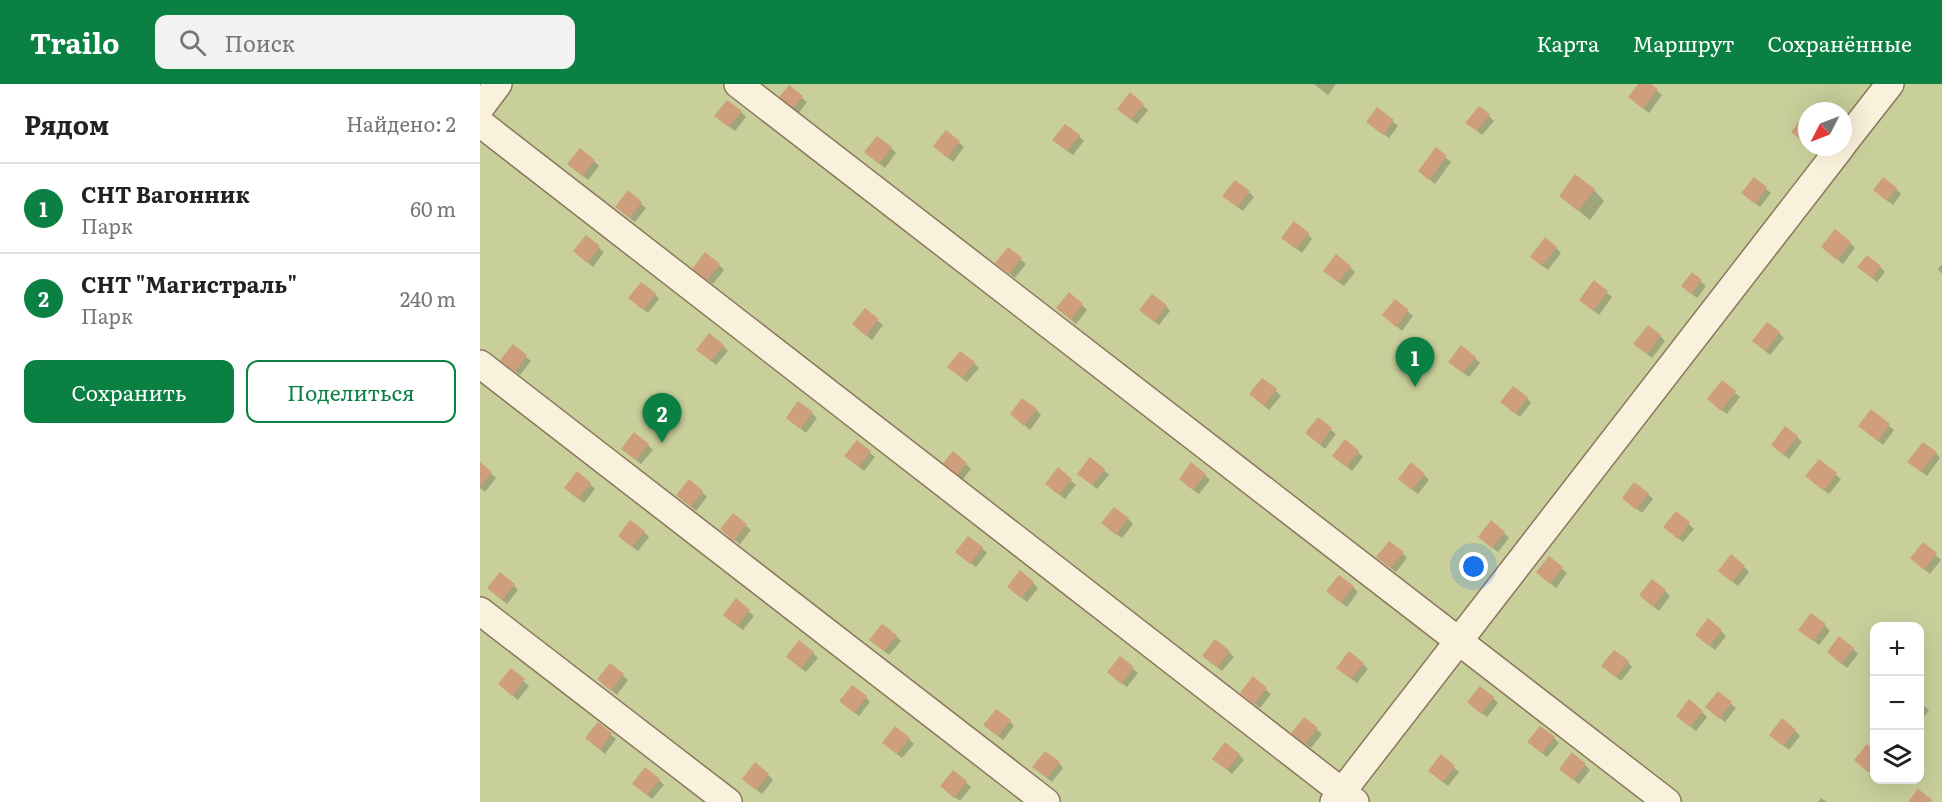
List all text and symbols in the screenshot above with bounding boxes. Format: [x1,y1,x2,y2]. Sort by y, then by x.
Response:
search box [155,15,575,69]
text: Trailo [30,21,119,63]
icon: search [176,26,209,59]
text: Поиск [224,26,295,59]
text: Карта [1536,27,1599,58]
text: Маршрут [1632,27,1734,58]
text: Сохранённые [1767,27,1912,58]
north arrow [1798,102,1852,156]
text: Рядом [24,104,109,143]
text: Найдено: 2 [346,108,456,138]
text: СНТ Вагонник [81,177,250,210]
text: 1 [39,193,48,223]
text: 60 m [410,193,456,223]
text: Парк [81,210,133,240]
text: СНТ "Магистраль" [81,267,297,300]
text: 2 [38,283,49,313]
text: 240 m [400,283,456,313]
text: Парк [81,300,133,330]
pin: 1 [1396,338,1434,387]
button: Сохранить [24,360,234,423]
button: Поделиться [246,360,456,423]
pin: 2 [642,394,681,443]
your location [1459,552,1488,581]
map controls [1870,622,1924,784]
button: + [1870,622,1924,676]
button: − [1870,676,1924,730]
button: layers [1870,730,1924,784]

